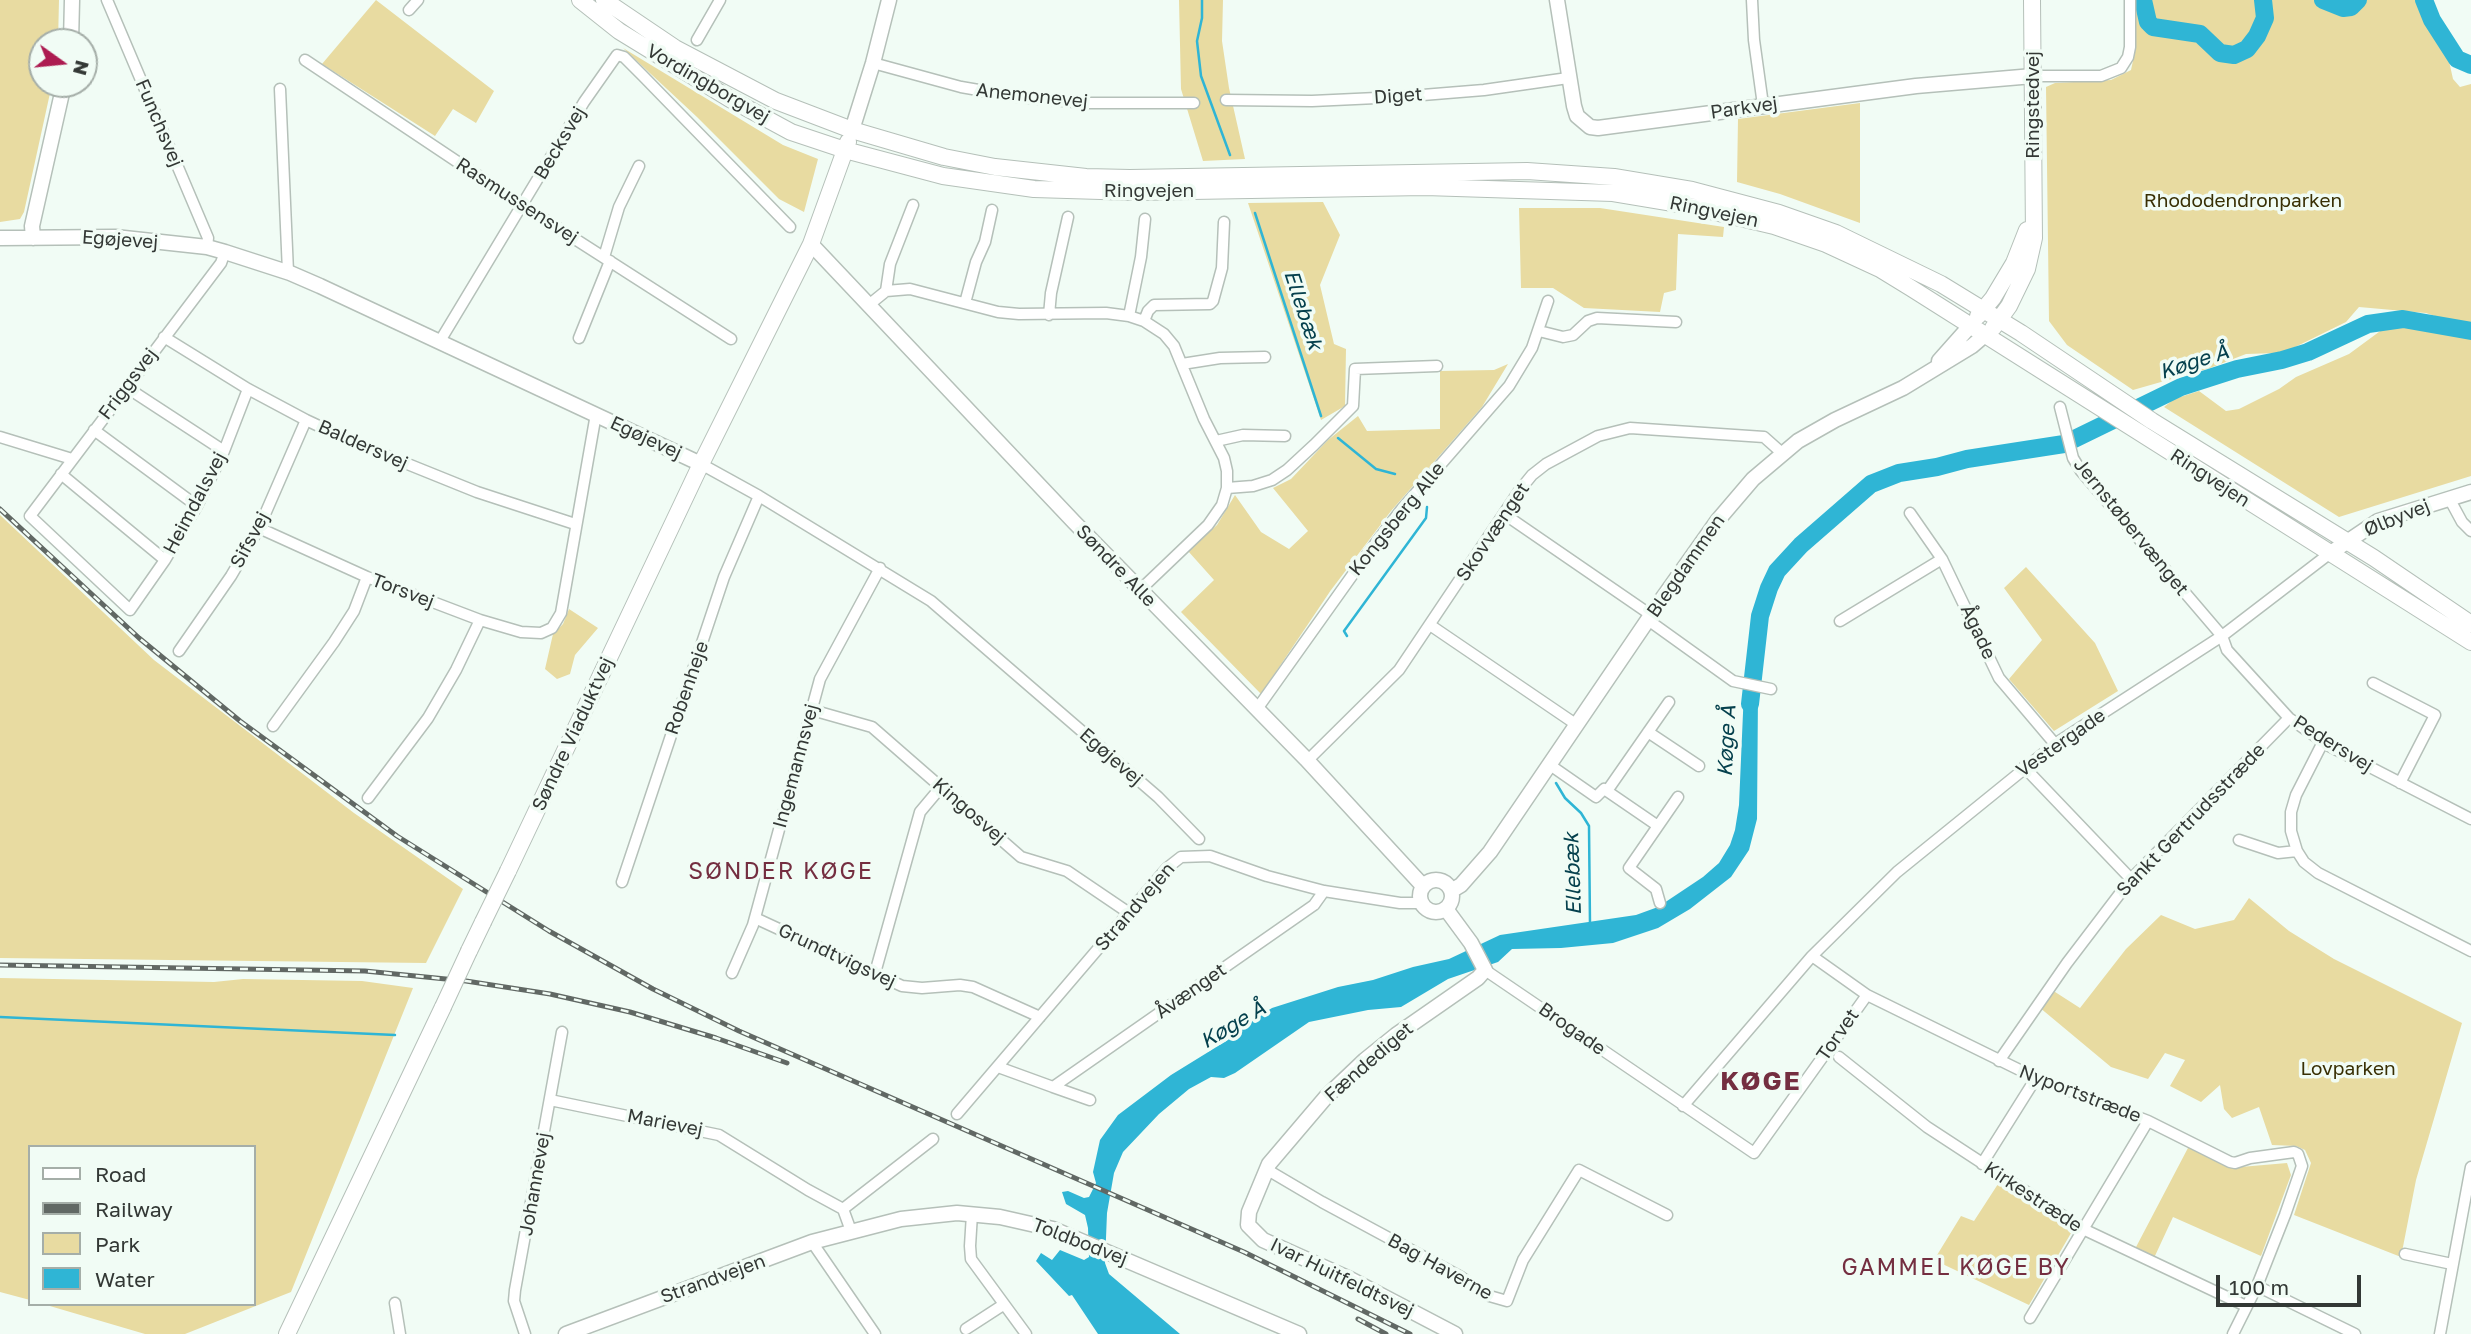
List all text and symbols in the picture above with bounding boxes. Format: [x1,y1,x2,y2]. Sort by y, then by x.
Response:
north arrow [28,28,98,98]
street label: Vordingborgvej [642,39,774,129]
street label: Ringstedvej [2022,51,2044,159]
text: N [69,58,95,78]
street label: Funchsvej [130,76,188,170]
street label: Anemonevej [975,79,1089,113]
street label: Diget [1373,83,1423,109]
street label: Parkvej [1709,92,1779,124]
street label: Becksvej [529,102,591,184]
street label: Rasmussensvej [452,153,582,249]
street label: Ringvejen [1104,180,1194,202]
park label: Rhododendronparken [2144,190,2342,212]
street label: Ringvejen [1667,191,1761,233]
street label: Egøjevej [81,226,159,254]
water label: Ellebæk [1278,267,1328,353]
water label: Køge Å [2156,339,2232,385]
street label: Friggsvej [94,344,162,424]
street label: Egøjevej [606,411,686,465]
street label: Baldersvej [315,415,411,475]
street label: Ringvejen [2166,444,2254,512]
street label: Heimdalsvej [159,448,231,558]
street label: Jernstøbervænget [2069,454,2193,600]
street label: Kongsberg Alle [1344,458,1450,580]
street label: Skovvænget [1452,478,1534,586]
street label: Ølbyvej [2361,495,2433,541]
street label: Sifsvej [226,508,274,572]
street label: Blegdammen [1642,510,1730,622]
street label: Søndre Alle [1071,520,1161,612]
street label: Torsvej [368,569,438,613]
street label: Ågade [1955,601,2001,663]
street label: Robenheje [660,638,714,738]
street label: Søndre Viaduktvej [527,653,619,815]
street label: Ingemannsvej [768,701,824,831]
street label: Vestergade [2012,704,2110,782]
water label: Køge Å [1713,705,1741,777]
street label: Pedersvej [2289,711,2377,777]
street label: Egøjevej [1075,723,1147,791]
street label: Sankt Gertrudsstræde [2112,739,2270,901]
street label: Kingosvej [928,773,1010,849]
water label: Ellebæk [1559,832,1587,916]
district label: SØNDER KØGE [690,858,872,886]
street label: Strandvejen [1090,858,1180,956]
street label: Grundtvigsvej [774,919,900,993]
street label: Åvænget [1151,958,1231,1024]
water label: Køge Å [1196,996,1270,1054]
street label: Brogade [1534,998,1610,1060]
street label: Torvet [1812,1005,1864,1065]
street label: Fændediget [1320,1017,1418,1107]
park label: Lovparken [2300,1058,2396,1080]
street label: Nyportstræde [2016,1060,2144,1128]
district label: KØGE [1721,1066,1801,1098]
street label: Marievej [625,1105,705,1141]
street label: Johannevej [515,1130,555,1238]
legend [28,1145,256,1306]
street label: Kirkestræde [1980,1157,2086,1237]
text: Road [95,1161,146,1187]
text: Railway [95,1196,173,1222]
street label: Toldbodvej [1029,1213,1131,1271]
street label: Bag Haverne [1384,1229,1496,1305]
text: Park [95,1231,140,1257]
street label: Ivar Huitfeldtsvej [1266,1233,1418,1323]
street label: Strandvejen [658,1250,768,1308]
district label: GAMMEL KØGE BY [1843,1254,2069,1282]
scale bar [2219,1260,2364,1304]
text: Water [95,1266,155,1292]
text: 100 m [2229,1274,2289,1300]

